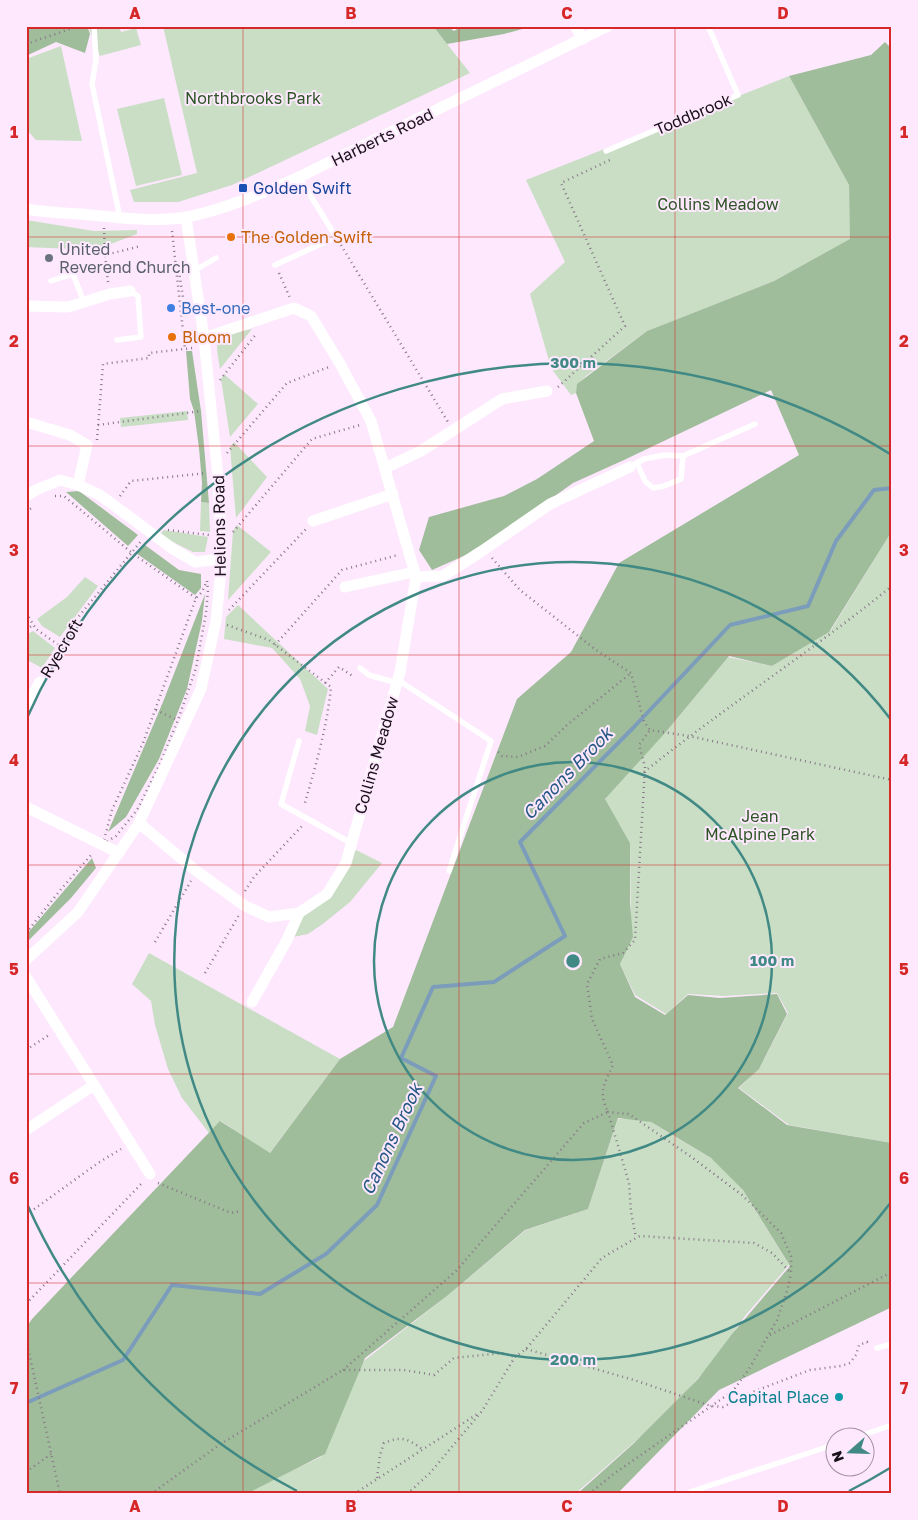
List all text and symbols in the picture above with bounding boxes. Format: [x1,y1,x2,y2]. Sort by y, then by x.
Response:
text: A [129,3,141,23]
text: B [345,3,357,23]
text: C [561,3,573,23]
text: D [777,3,789,23]
park label: Northbrooks Park [185,88,321,108]
street label: Toddbrook [651,89,735,139]
street label: Harberts Road [328,104,436,170]
text: 1 [10,122,18,142]
text: 1 [900,122,908,142]
place label: Golden Swift [253,178,352,198]
marker: Golden Swift [237,182,249,194]
park label: Collins Meadow [657,194,779,214]
place label: The Golden Swift [241,227,373,247]
marker: The Golden Swift [225,231,237,243]
place label: United Reverend Church [59,239,191,277]
marker: United Reverend Church [43,252,55,264]
place label: Best-one [181,298,250,318]
marker: Best-one [165,302,177,314]
place label: Bloom [182,327,231,347]
text: 2 [9,331,19,351]
marker: Bloom [166,331,178,343]
text: 2 [899,331,909,351]
text: 300 m [550,353,596,371]
street label: Helions Road [208,475,230,577]
text: 3 [9,540,19,560]
text: 3 [899,540,909,560]
street label: Ryecroft [36,615,86,681]
street label: Collins Meadow [350,694,402,816]
water label: Canons Brook [517,721,618,824]
text: 4 [9,750,19,770]
text: 4 [899,750,909,770]
park label: Jean McAlpine Park [705,806,815,844]
text: 100 m [750,951,794,969]
centre of rings [564,952,582,970]
text: 5 [9,959,19,979]
text: 5 [899,959,909,979]
water label: Canons Brook [356,1078,427,1198]
text: 6 [9,1168,19,1188]
text: 6 [899,1168,909,1188]
text: 200 m [550,1350,596,1368]
text: 7 [10,1378,19,1398]
text: 7 [900,1378,909,1398]
place label: Capital Place [728,1387,829,1407]
marker: Capital Place [833,1391,845,1403]
north arrow [826,1428,876,1478]
text: N [828,1449,847,1465]
text: A [129,1496,141,1516]
text: B [345,1496,357,1516]
text: C [561,1496,573,1516]
text: D [777,1496,789,1516]

